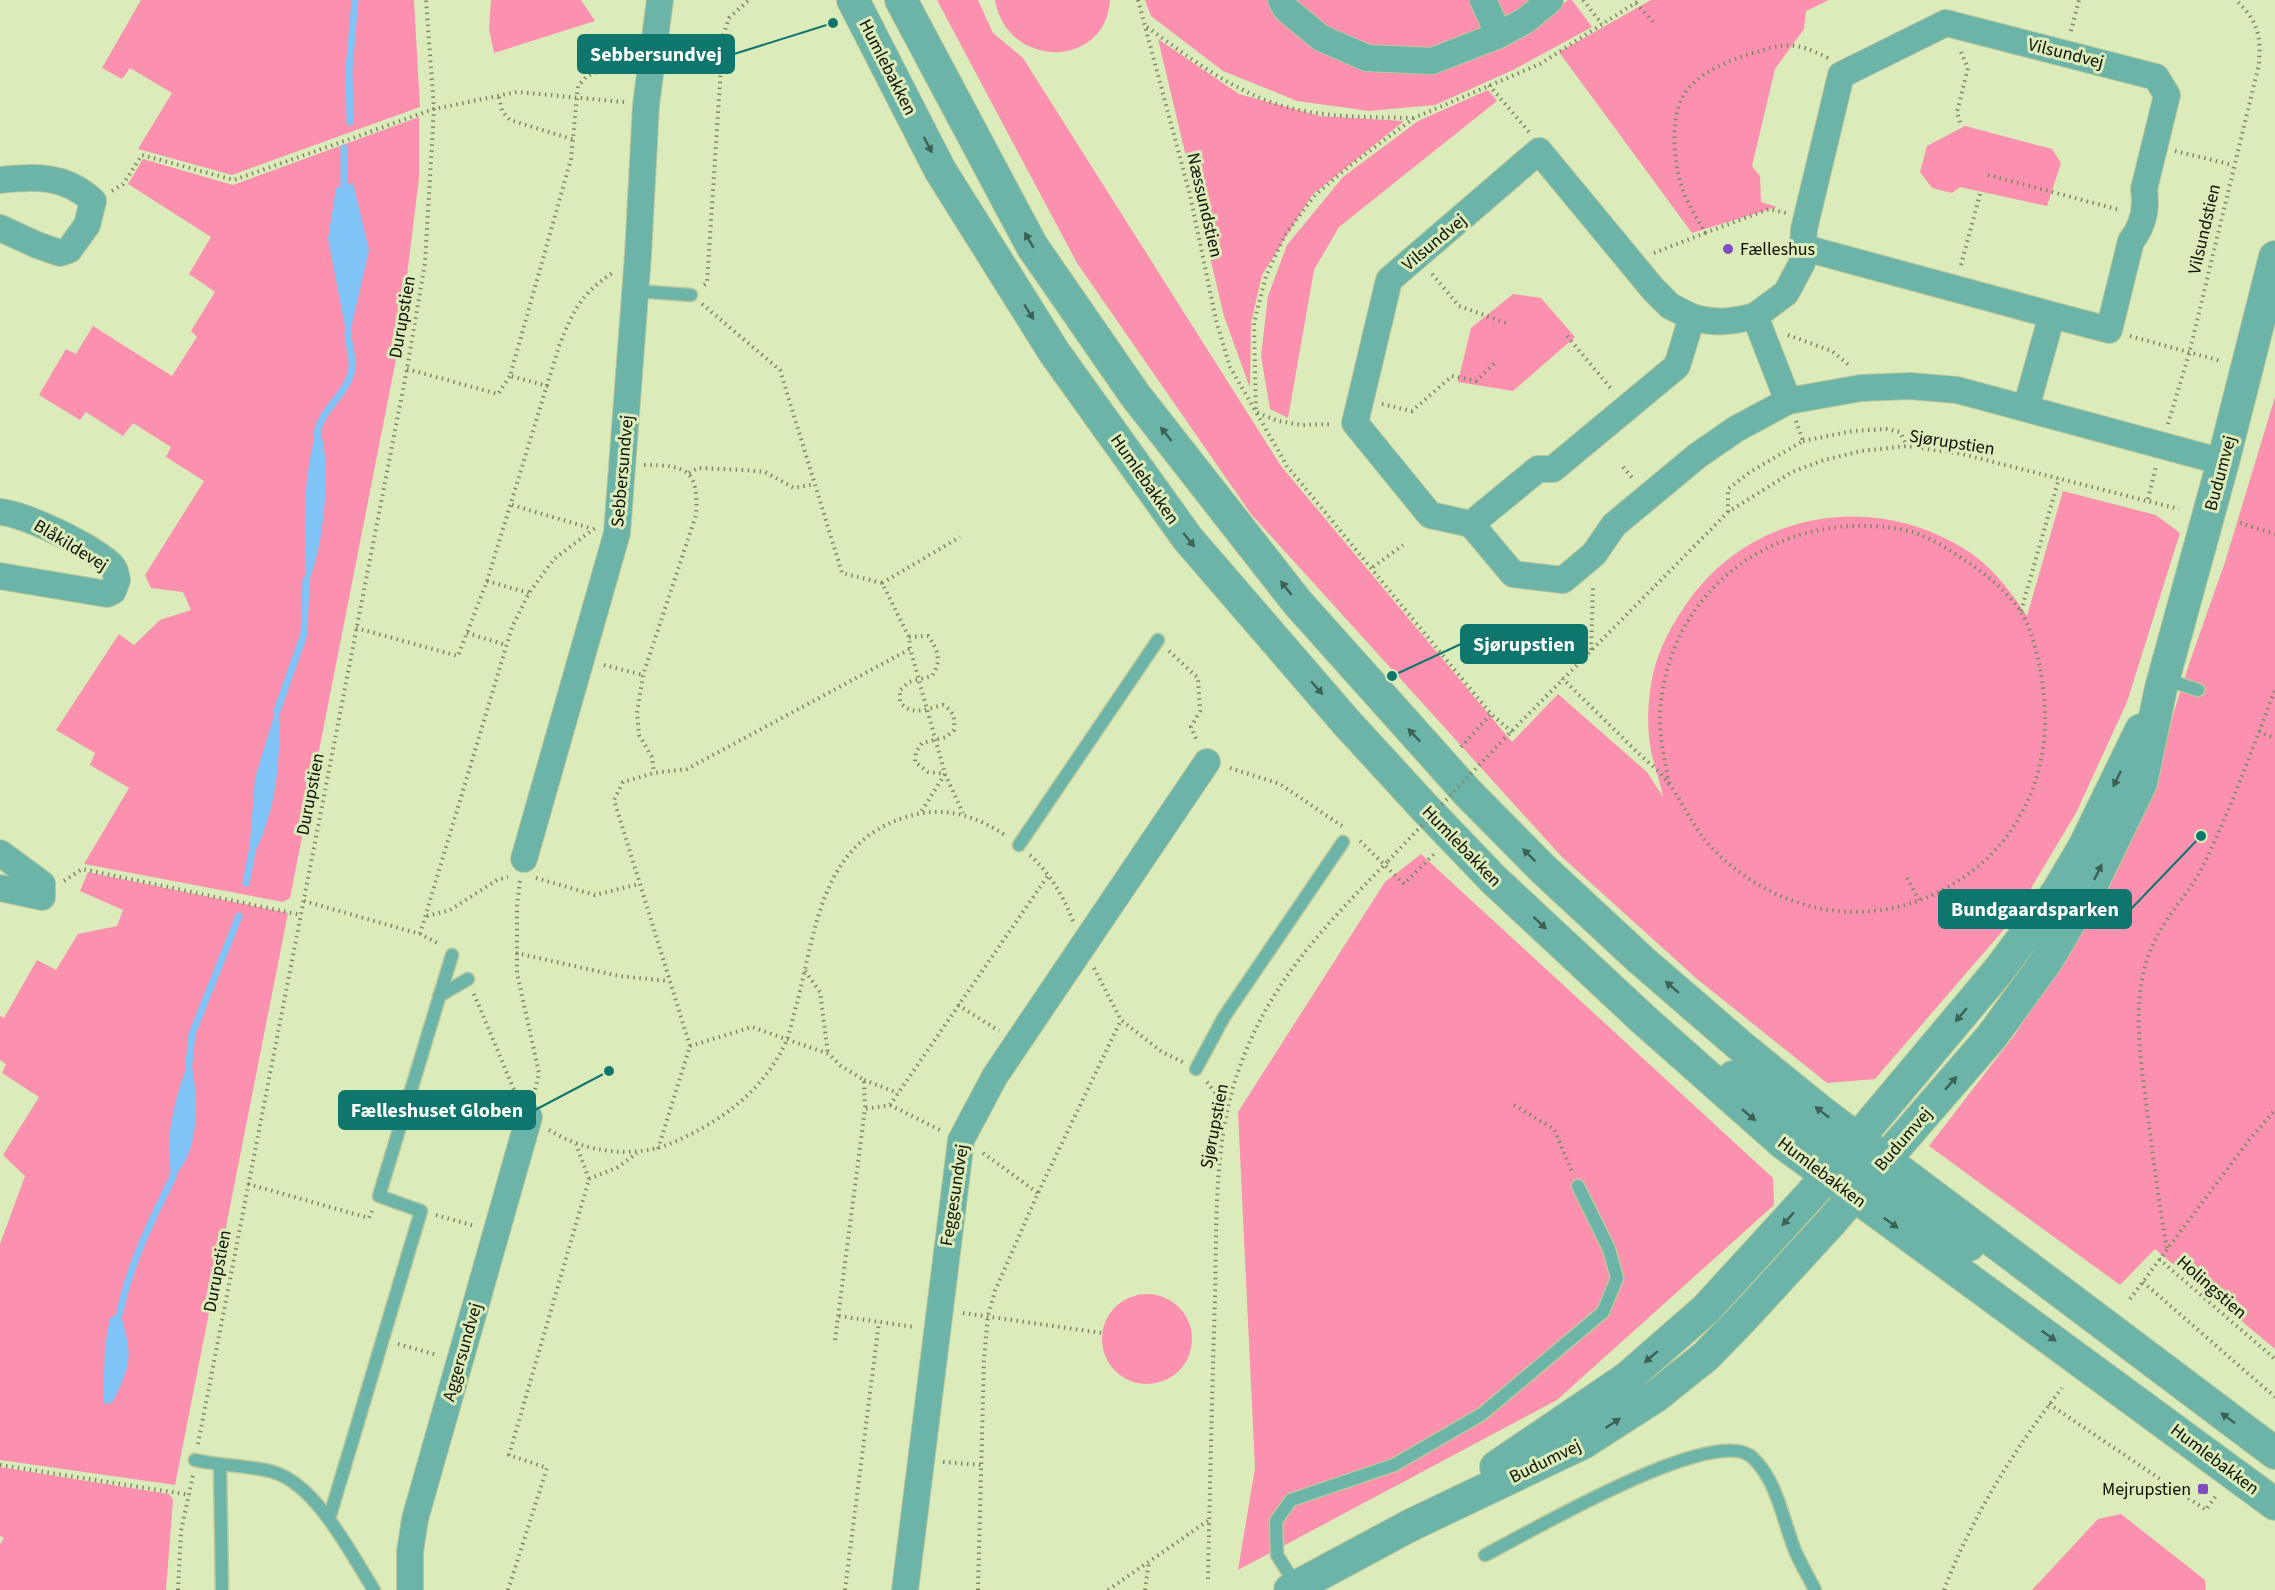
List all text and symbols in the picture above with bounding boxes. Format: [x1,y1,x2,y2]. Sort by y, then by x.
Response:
street label: Humlebakken [853,15,923,120]
street label: Vilsundvej [2025,32,2106,75]
callout: Sebbersundvej [578,35,734,73]
text: Sebbersundvej [590,41,722,69]
one-way arrow [923,137,933,154]
street label: Næssundstien [1180,150,1229,260]
street label: Vilsundstien [2182,182,2227,277]
street label: Vilsundvej [1397,208,1472,277]
one-way arrow [1025,232,1035,249]
place label: Fælleshus [1740,237,1815,262]
marker: Fælleshus [1721,242,1735,256]
street label: Durupstien [383,274,422,360]
one-way arrow [1024,304,1035,320]
street label: Sebbersundvej [605,414,640,528]
street label: Sjørupstien [1907,423,1996,462]
one-way arrow [1159,426,1172,442]
street label: Humlebakken [1104,429,1185,529]
street label: Budumvej [2198,433,2242,513]
street label: Blåkildevej [29,513,113,577]
one-way arrow [1183,533,1195,548]
one-way arrow [1280,580,1292,595]
callout: Sjørupstien [1461,625,1587,663]
text: Sjørupstien [1473,631,1575,659]
one-way arrow [1310,680,1323,695]
one-way arrow [1407,727,1421,742]
street label: Durupstien [290,751,331,837]
one-way arrow [2112,770,2121,787]
street label: Humlebakken [1416,800,1507,893]
one-way arrow [1522,848,1536,862]
one-way arrow [2093,863,2102,880]
callout: Bundgaardsparken [1939,890,2131,928]
text: Bundgaardsparken [1951,896,2119,924]
one-way arrow [1532,915,1546,929]
one-way arrow [1665,981,1680,994]
one-way arrow [1955,1007,1968,1023]
one-way arrow [1944,1076,1957,1091]
street label: Sjørupstien [1194,1081,1235,1171]
callout: Fælleshuset Globen [339,1091,535,1129]
text: Fælleshuset Globen [351,1097,523,1125]
street label: Budumvej [1869,1102,1938,1177]
one-way arrow [1814,1105,1830,1118]
one-way arrow [1741,1108,1757,1121]
street label: Humlebakken [1772,1131,1871,1214]
street label: Feggesundvej [934,1142,975,1248]
one-way arrow [1781,1212,1795,1227]
one-way arrow [1882,1217,1898,1229]
street label: Durupstien [197,1228,238,1314]
street label: Holingstien [2171,1250,2252,1325]
street label: Aggersundvej [436,1300,489,1404]
one-way arrow [2042,1330,2057,1342]
one-way arrow [1643,1350,1658,1364]
one-way arrow [2221,1412,2236,1424]
one-way arrow [1605,1418,1621,1429]
street label: Humlebakken [2165,1418,2264,1501]
street label: Budumvej [1505,1433,1585,1490]
place label: Mejrupstien [2102,1477,2191,1502]
marker: Mejrupstien [2196,1482,2210,1496]

